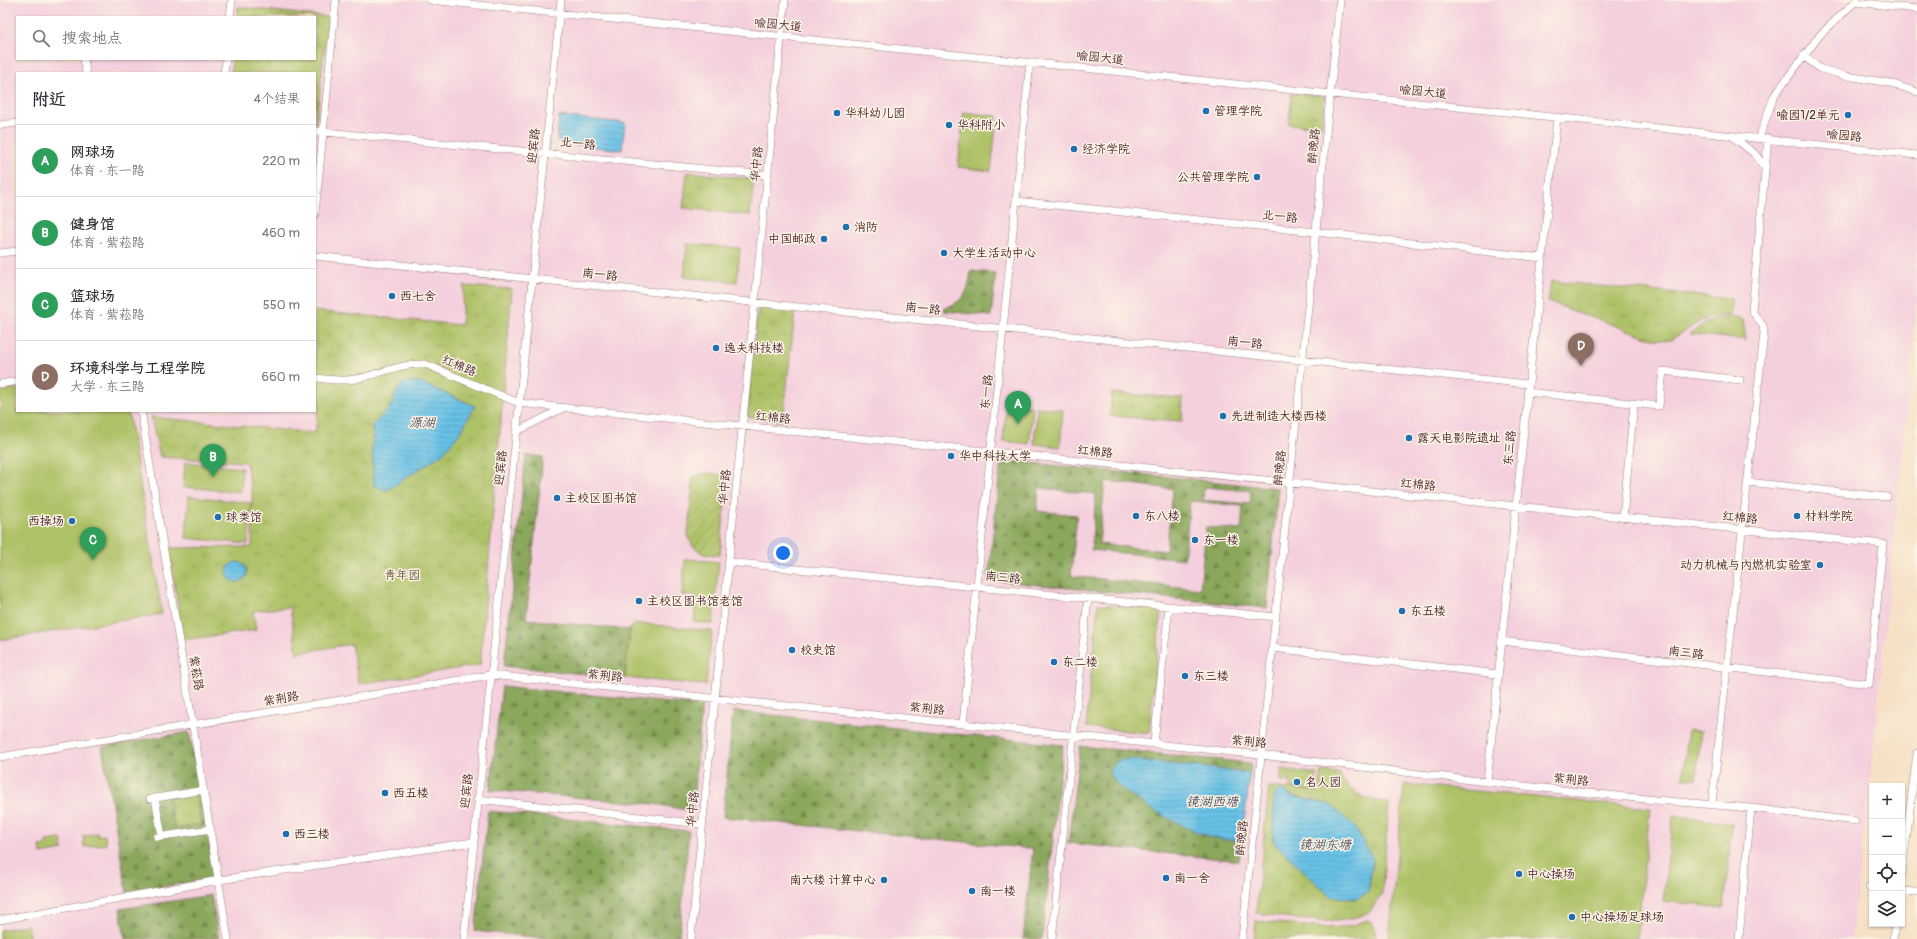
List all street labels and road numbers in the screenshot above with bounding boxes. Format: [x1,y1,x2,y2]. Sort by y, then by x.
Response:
street label: 喻园大道 [753,15,803,35]
street label: 喻园大道 [1075,48,1125,68]
street label: 喻园大道 [1398,82,1448,102]
street label: 迎宾路 [525,127,543,165]
street label: 醉晚路 [1305,127,1323,165]
street label: 喻园路 [1825,127,1863,145]
street label: 北一路 [559,135,597,153]
street label: 华中路 [748,145,766,183]
street label: 北一路 [1261,208,1299,226]
street label: 南一路 [581,266,619,284]
street label: 南一路 [904,300,942,318]
street label: 南一路 [1226,334,1264,352]
street label: 红棉路 [439,352,479,380]
street label: 东一路 [978,373,996,411]
street label: 红棉路 [754,409,792,427]
street label: 东三路 [1501,429,1519,467]
street label: 红棉路 [1076,443,1114,461]
street label: 迎宾路 [492,449,510,487]
street label: 醉晚路 [1271,449,1289,487]
street label: 华中路 [716,468,734,506]
street label: 红棉路 [1399,476,1437,494]
street label: 红棉路 [1721,509,1759,527]
street label: 南三路 [984,569,1022,587]
street label: 南三路 [1667,643,1705,663]
street label: 紫菘路 [185,654,207,692]
street label: 紫荆路 [586,667,624,685]
street label: 紫荆路 [262,688,300,710]
street label: 紫荆路 [908,700,946,718]
street label: 紫荆路 [1230,733,1268,751]
street label: 紫荆路 [1552,771,1590,789]
street label: 迎宾路 [458,772,476,810]
street label: 华中路 [684,790,702,828]
street label: 醉晚路 [1233,819,1251,857]

